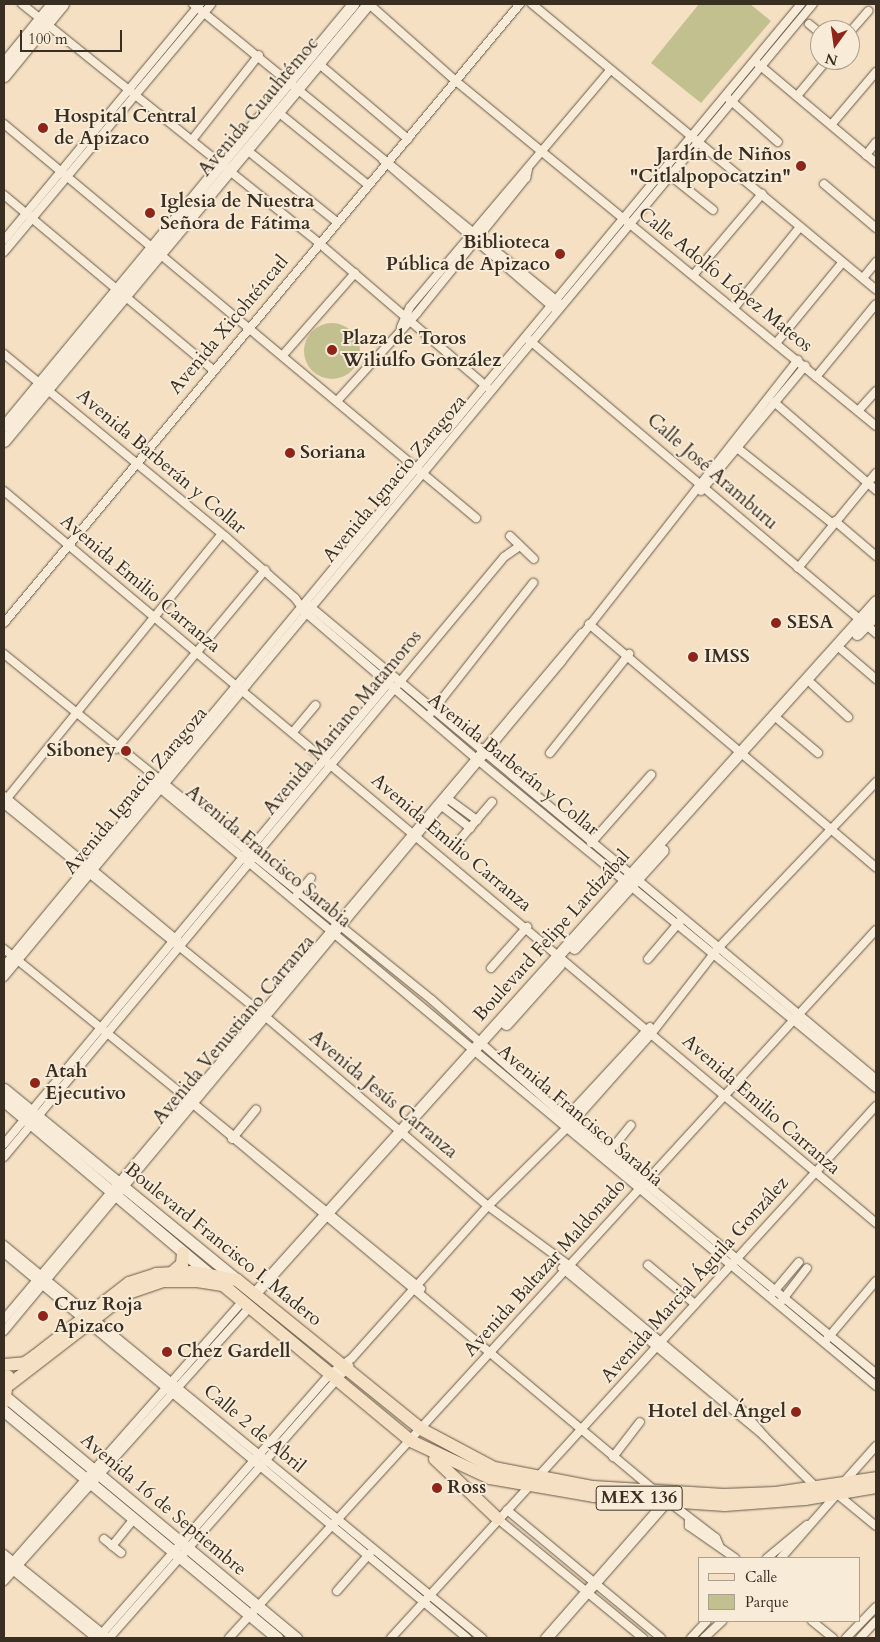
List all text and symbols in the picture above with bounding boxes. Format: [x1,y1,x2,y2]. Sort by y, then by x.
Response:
scale bar [22,20,125,52]
north arrow [810,20,860,70]
text: 100 m [28,29,68,49]
street label: Avenida Cuauhtémoc [194,33,324,181]
text: N [823,48,840,70]
place label: Hospital Central de Apizaco [54,106,196,150]
marker: Hospital Central de Apizaco [36,121,50,135]
place label: Jardín de Niños "Citlalpopocatzin" [630,144,791,188]
marker: Jardín de Niños "Citlalpopocatzin" [795,160,807,172]
place label: Iglesia de Nuestra Señora de Fátima [160,191,314,235]
street label: Calle Adolfo López Mateos [633,203,817,357]
marker: Iglesia de Nuestra Señora de Fátima [144,207,156,219]
place label: Biblioteca Pública de Apizaco [386,232,550,276]
marker: Biblioteca Pública de Apizaco [554,248,566,260]
street label: Avenida Xicohténcatl [164,251,294,399]
place label: Plaza de Toros Wiliulfo González [342,328,501,372]
marker: Plaza de Toros Wiliulfo González [326,344,338,356]
street label: Avenida Barberán y Collar [72,384,250,540]
street label: Avenida Ignacio Zaragoza [318,391,472,567]
street label: Calle José Aramburu [642,409,782,535]
place label: Soriana [300,442,366,464]
marker: Soriana [284,447,296,459]
street label: Avenida Emilio Carranza [55,510,225,658]
place label: SESA [787,612,834,634]
marker: SESA [769,616,783,630]
street label: Avenida Mariano Matamoros [259,626,427,820]
place label: IMSS [704,646,750,668]
marker: IMSS [686,650,700,664]
street label: Avenida Barberán y Collar [423,689,603,841]
street label: Avenida Ignacio Zaragoza [59,703,213,879]
place label: Siboney [47,740,116,762]
marker: Siboney [120,745,132,757]
street label: Avenida Emilio Carranza [366,769,536,917]
street label: Avenida Francisco Sarabia [181,781,355,933]
street label: Boulevard Felipe Lardizábal [469,846,635,1026]
street label: Avenida Venustiano Carranza [148,931,320,1129]
street label: Avenida Jesús Carranza [304,1026,462,1164]
street label: Avenida Emilio Carranza [677,1030,845,1180]
street label: Avenida Francisco Sarabia [493,1040,667,1192]
place label: Atah Ejecutivo [45,1061,126,1105]
marker: Atah Ejecutivo [29,1077,41,1089]
street label: Boulevard Francisco I. Madero [120,1159,326,1331]
street label: Avenida Marcial Águila González [596,1172,794,1388]
street label: Avenida Baltazar Maldonado [459,1175,631,1361]
place label: Cruz Roja Apizaco [54,1294,142,1338]
marker: Cruz Roja Apizaco [36,1309,50,1323]
place label: Chez Gardell [177,1341,291,1363]
marker: Chez Gardell [161,1346,173,1358]
street label: Calle 2 de Abril [199,1380,309,1478]
place label: Hotel del Ángel [648,1401,786,1423]
marker: Hotel del Ángel [790,1406,802,1418]
street label: Avenida 16 de Septiembre [75,1429,251,1581]
place label: Ross [447,1477,486,1499]
marker: Ross [431,1482,443,1494]
road number: MEX 136 [595,1482,683,1514]
legend [698,1557,860,1622]
text: Calle [745,1567,777,1587]
text: Parque [745,1592,789,1612]

